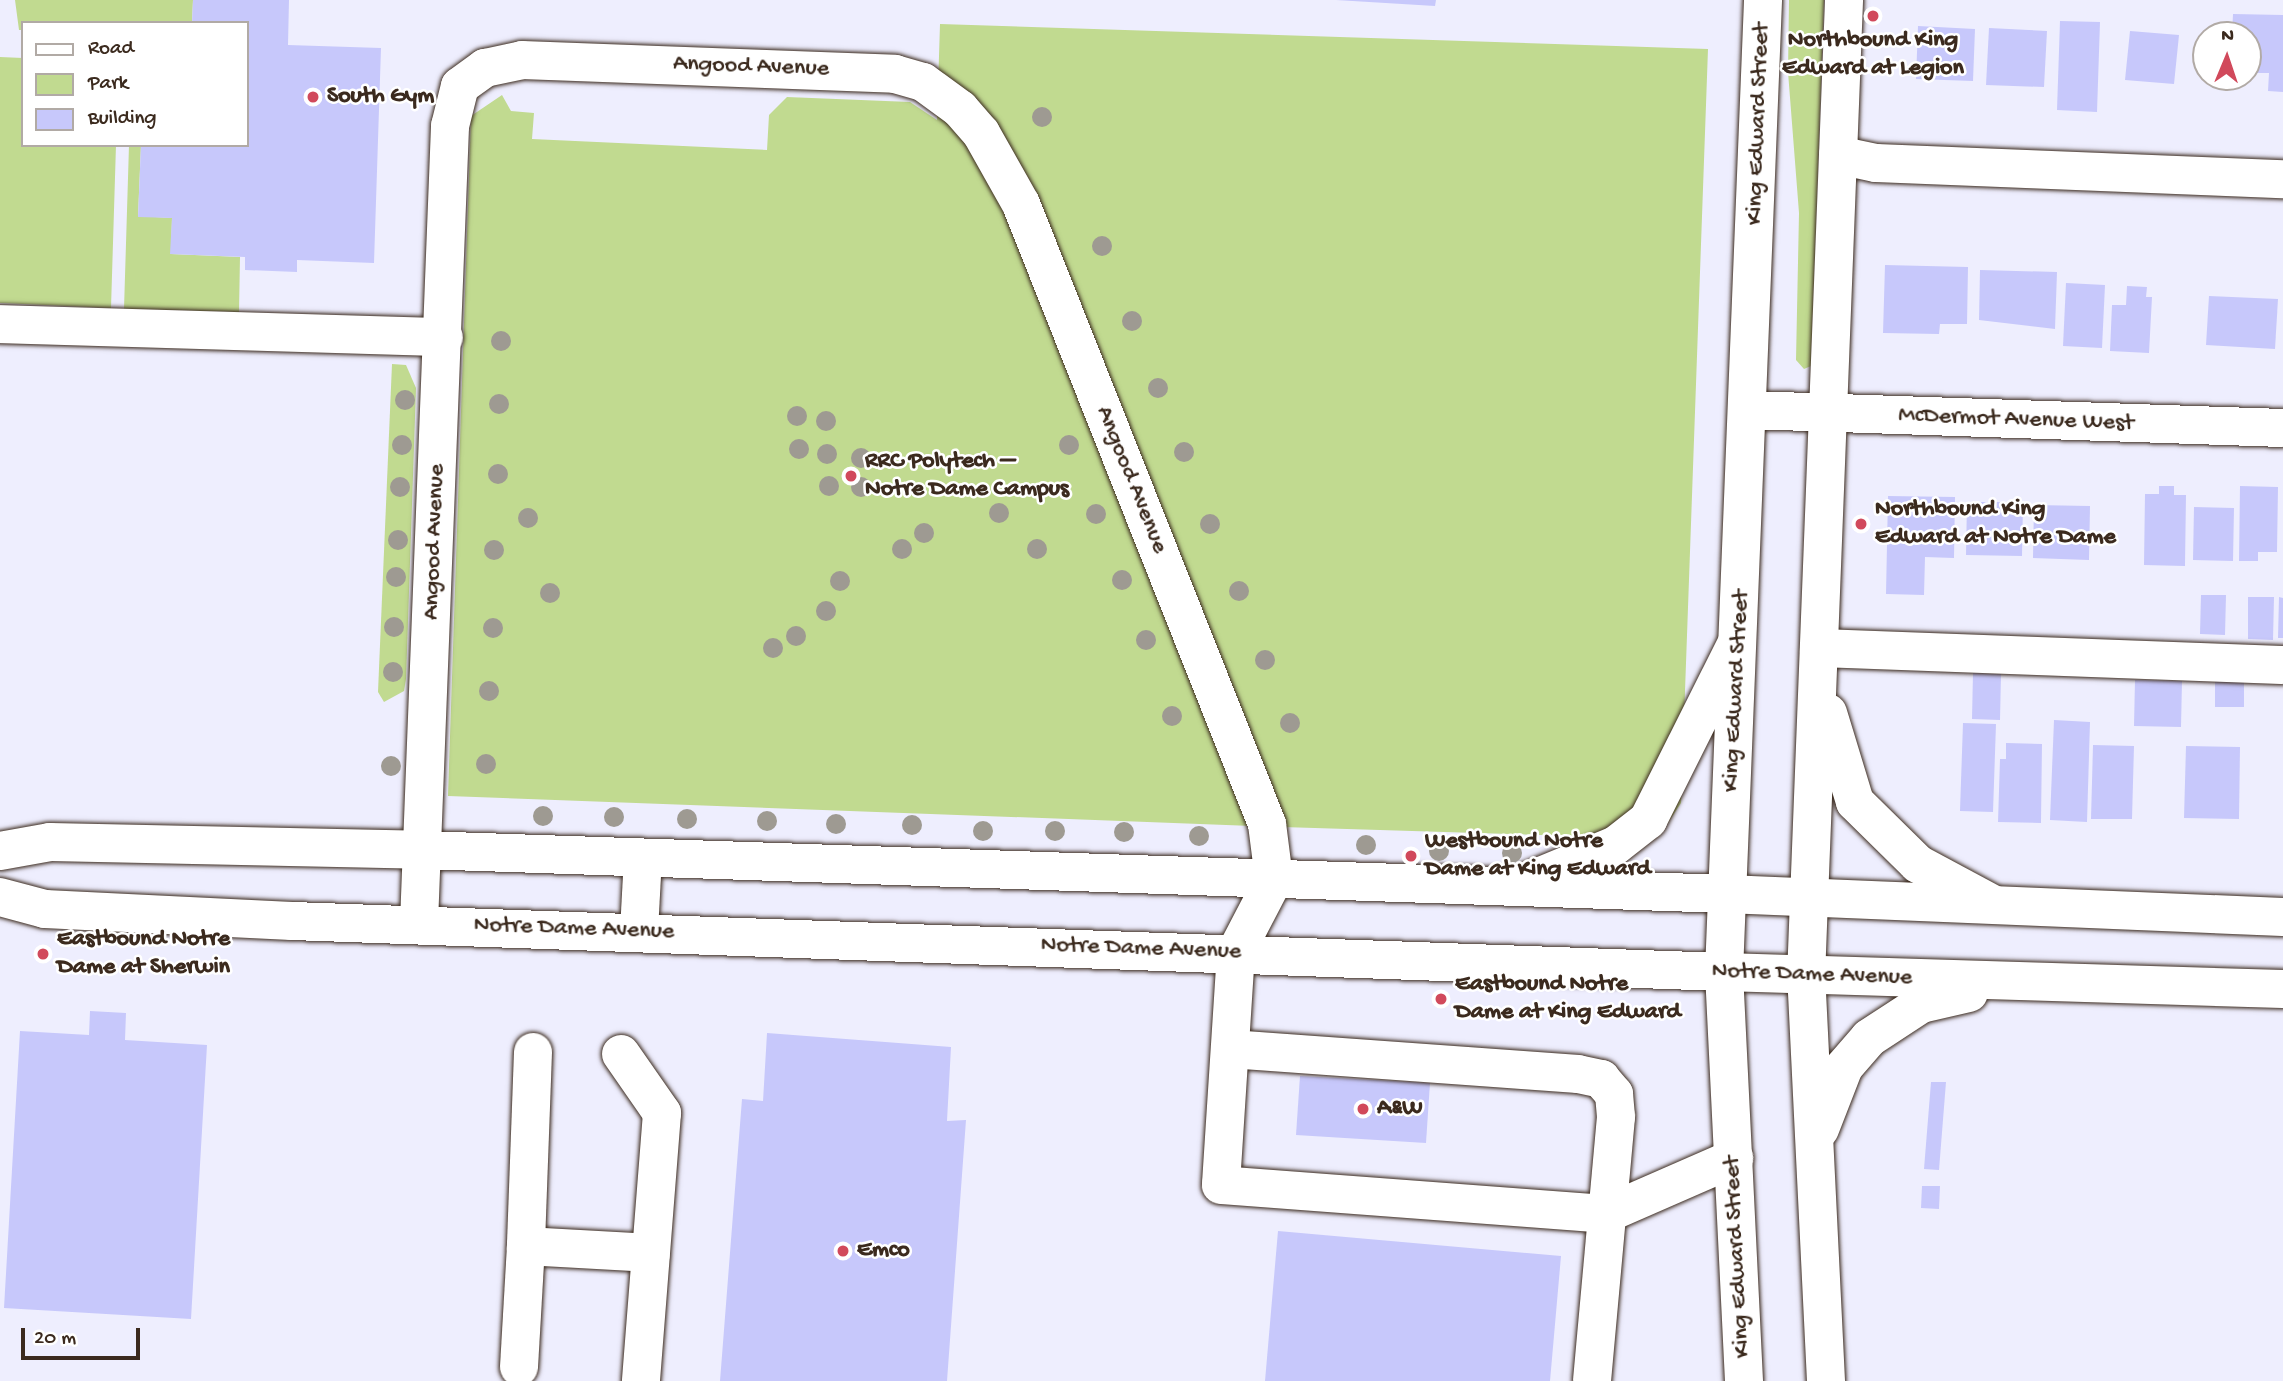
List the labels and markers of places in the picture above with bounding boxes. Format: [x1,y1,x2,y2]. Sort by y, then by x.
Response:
marker: Northbound King Edward at Legion [1865,8,1881,24]
place label: Northbound King Edward at Legion [1782,27,1964,83]
place label: South Gym [327,83,434,111]
marker: South Gym [305,89,321,105]
place label: RRC Polytech – Notre Dame Campus [865,448,1069,504]
marker: RRC Polytech – Notre Dame Campus [843,468,859,484]
place label: Northbound King Edward at Notre Dame [1875,496,2116,552]
marker: Northbound King Edward at Notre Dame [1853,516,1869,532]
place label: Westbound Notre Dame at King Edward [1425,828,1651,884]
marker: Westbound Notre Dame at King Edward [1403,848,1419,864]
place label: Eastbound Notre Dame at Sherwin [57,926,230,982]
marker: Eastbound Notre Dame at Sherwin [35,946,51,962]
place label: Eastbound Notre Dame at King Edward [1455,971,1681,1027]
marker: Eastbound Notre Dame at King Edward [1433,991,1449,1007]
place label: A&W [1377,1095,1423,1123]
marker: A&W [1355,1101,1371,1117]
place label: Emco [857,1237,910,1265]
marker: Emco [835,1243,851,1259]

